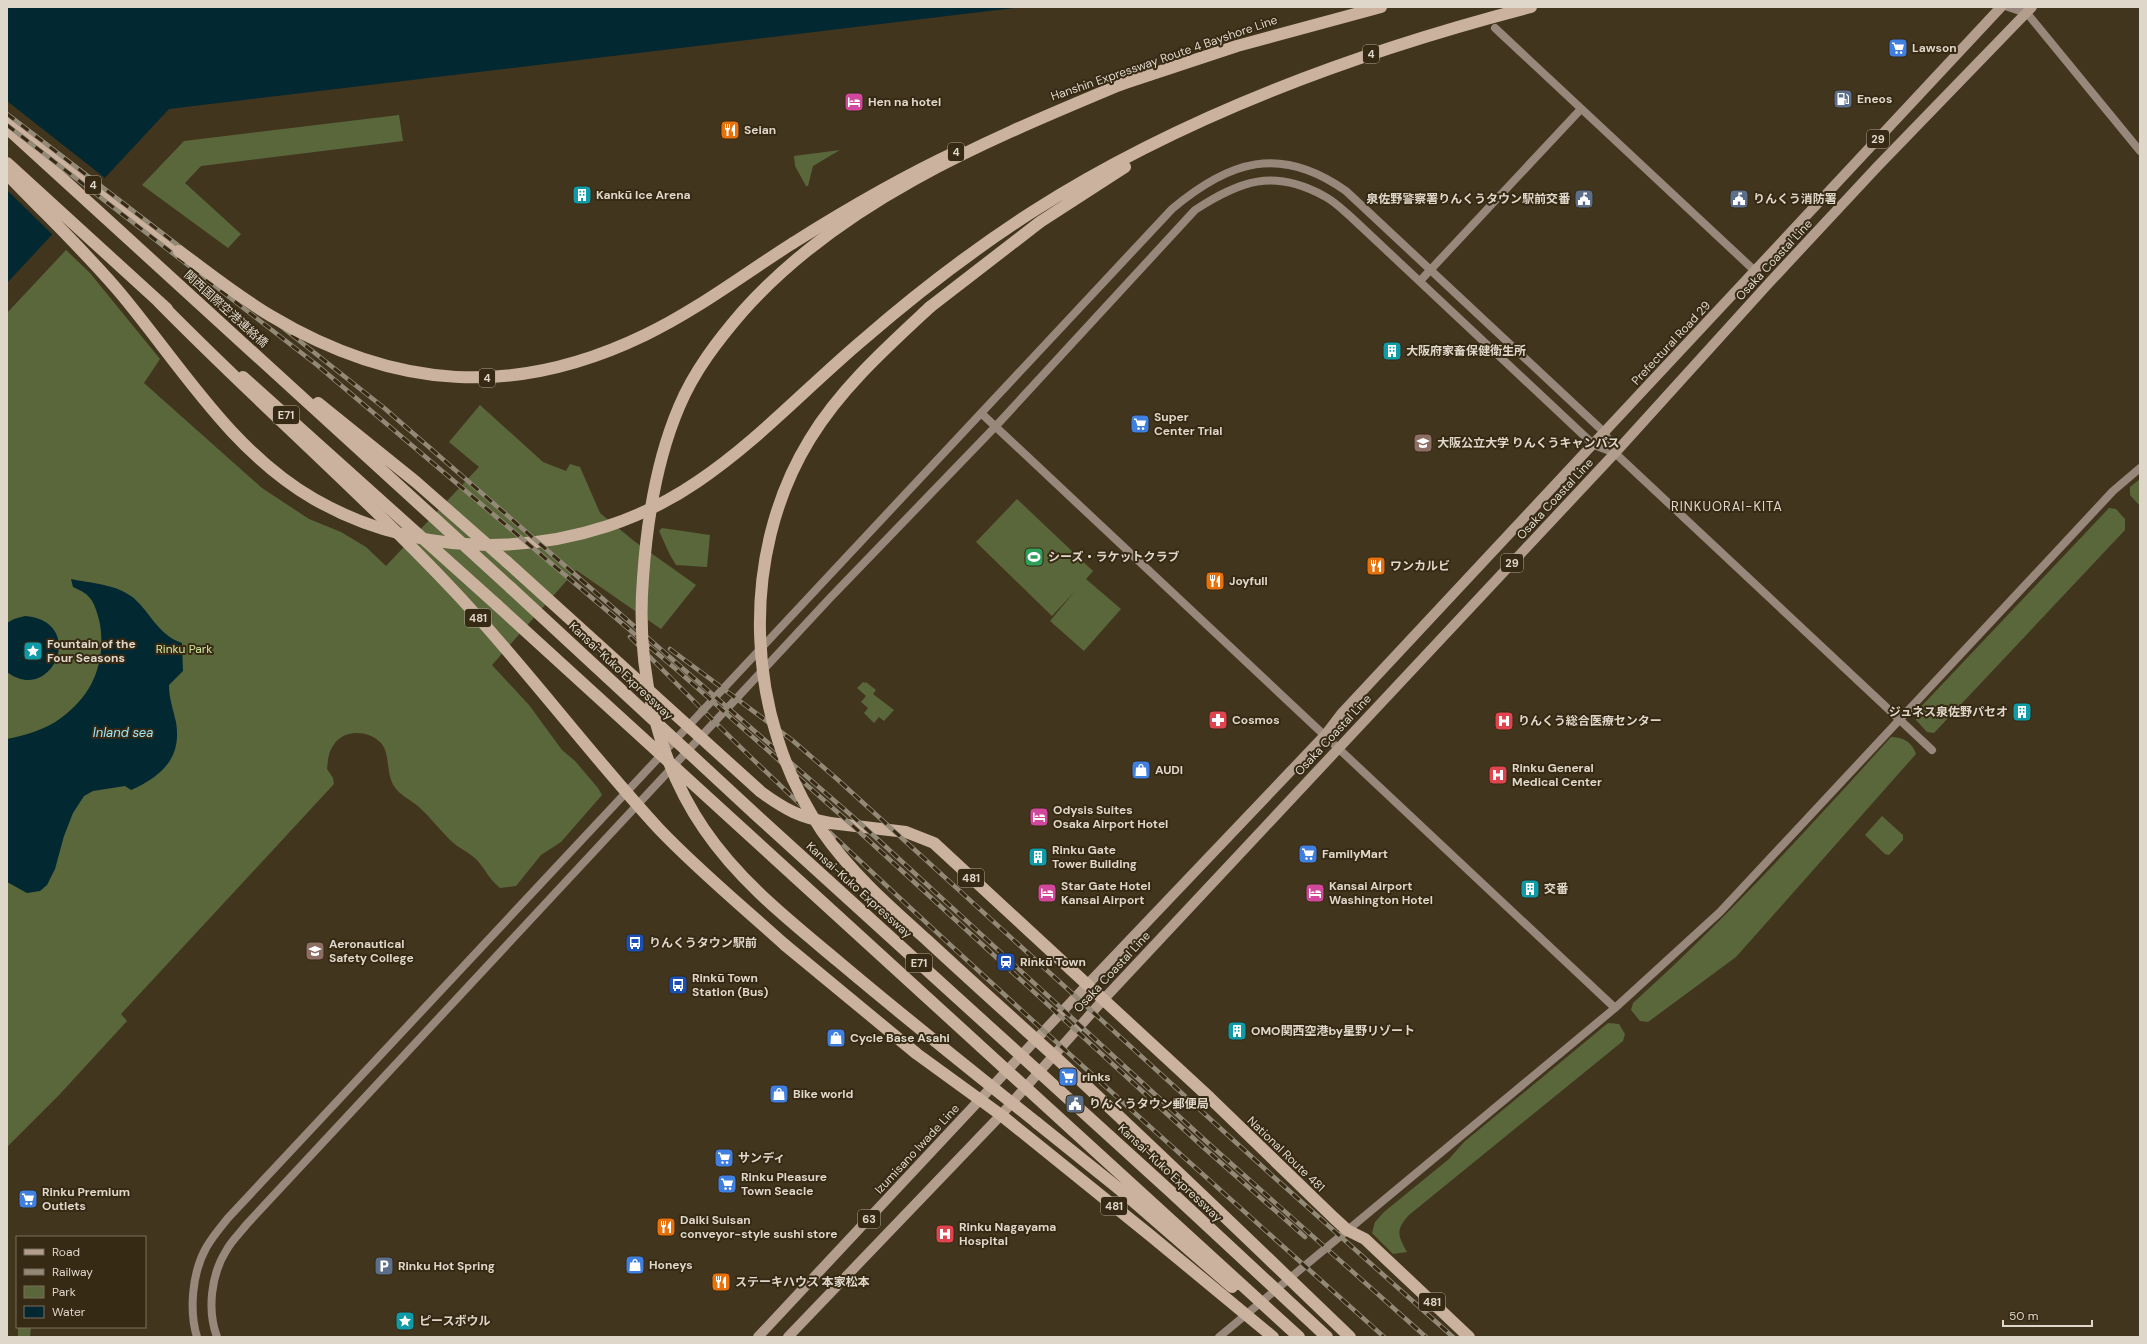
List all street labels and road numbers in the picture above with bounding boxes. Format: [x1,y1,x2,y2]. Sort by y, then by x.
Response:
street label: Hanshin Expressway Route 4 Bayshore Line [1049,12,1280,104]
road number: 4 [1363,45,1379,63]
road number: 29 [1867,130,1889,148]
road number: 4 [948,143,964,161]
road number: 4 [85,176,101,194]
street label: Osaka Coastal Line [1732,216,1816,304]
street label: 関西国際空港連絡橋 [181,267,271,351]
street label: Prefectural Road 29 [1628,298,1714,388]
road number: 4 [479,369,495,387]
road number: E71 [273,406,299,424]
street label: Osaka Coastal Line [1513,455,1597,543]
road number: 29 [1501,554,1523,572]
road number: 481 [465,609,491,627]
street label: Kansai-Kuko Expressway [566,619,677,724]
street label: Osaka Coastal Line [1291,691,1375,779]
street label: Kansai-Kuko Expressway [803,838,915,942]
road number: 481 [958,869,984,887]
street label: Osaka Coastal Line [1070,928,1154,1016]
road number: E71 [906,954,932,972]
street label: Izumisano Iwade Line [871,1101,963,1197]
street label: National Route 481 [1244,1113,1328,1195]
street label: Kansai-Kuko Expressway [1115,1121,1226,1226]
road number: 481 [1101,1197,1127,1215]
road number: 63 [858,1210,880,1228]
road number: 481 [1419,1293,1445,1311]

